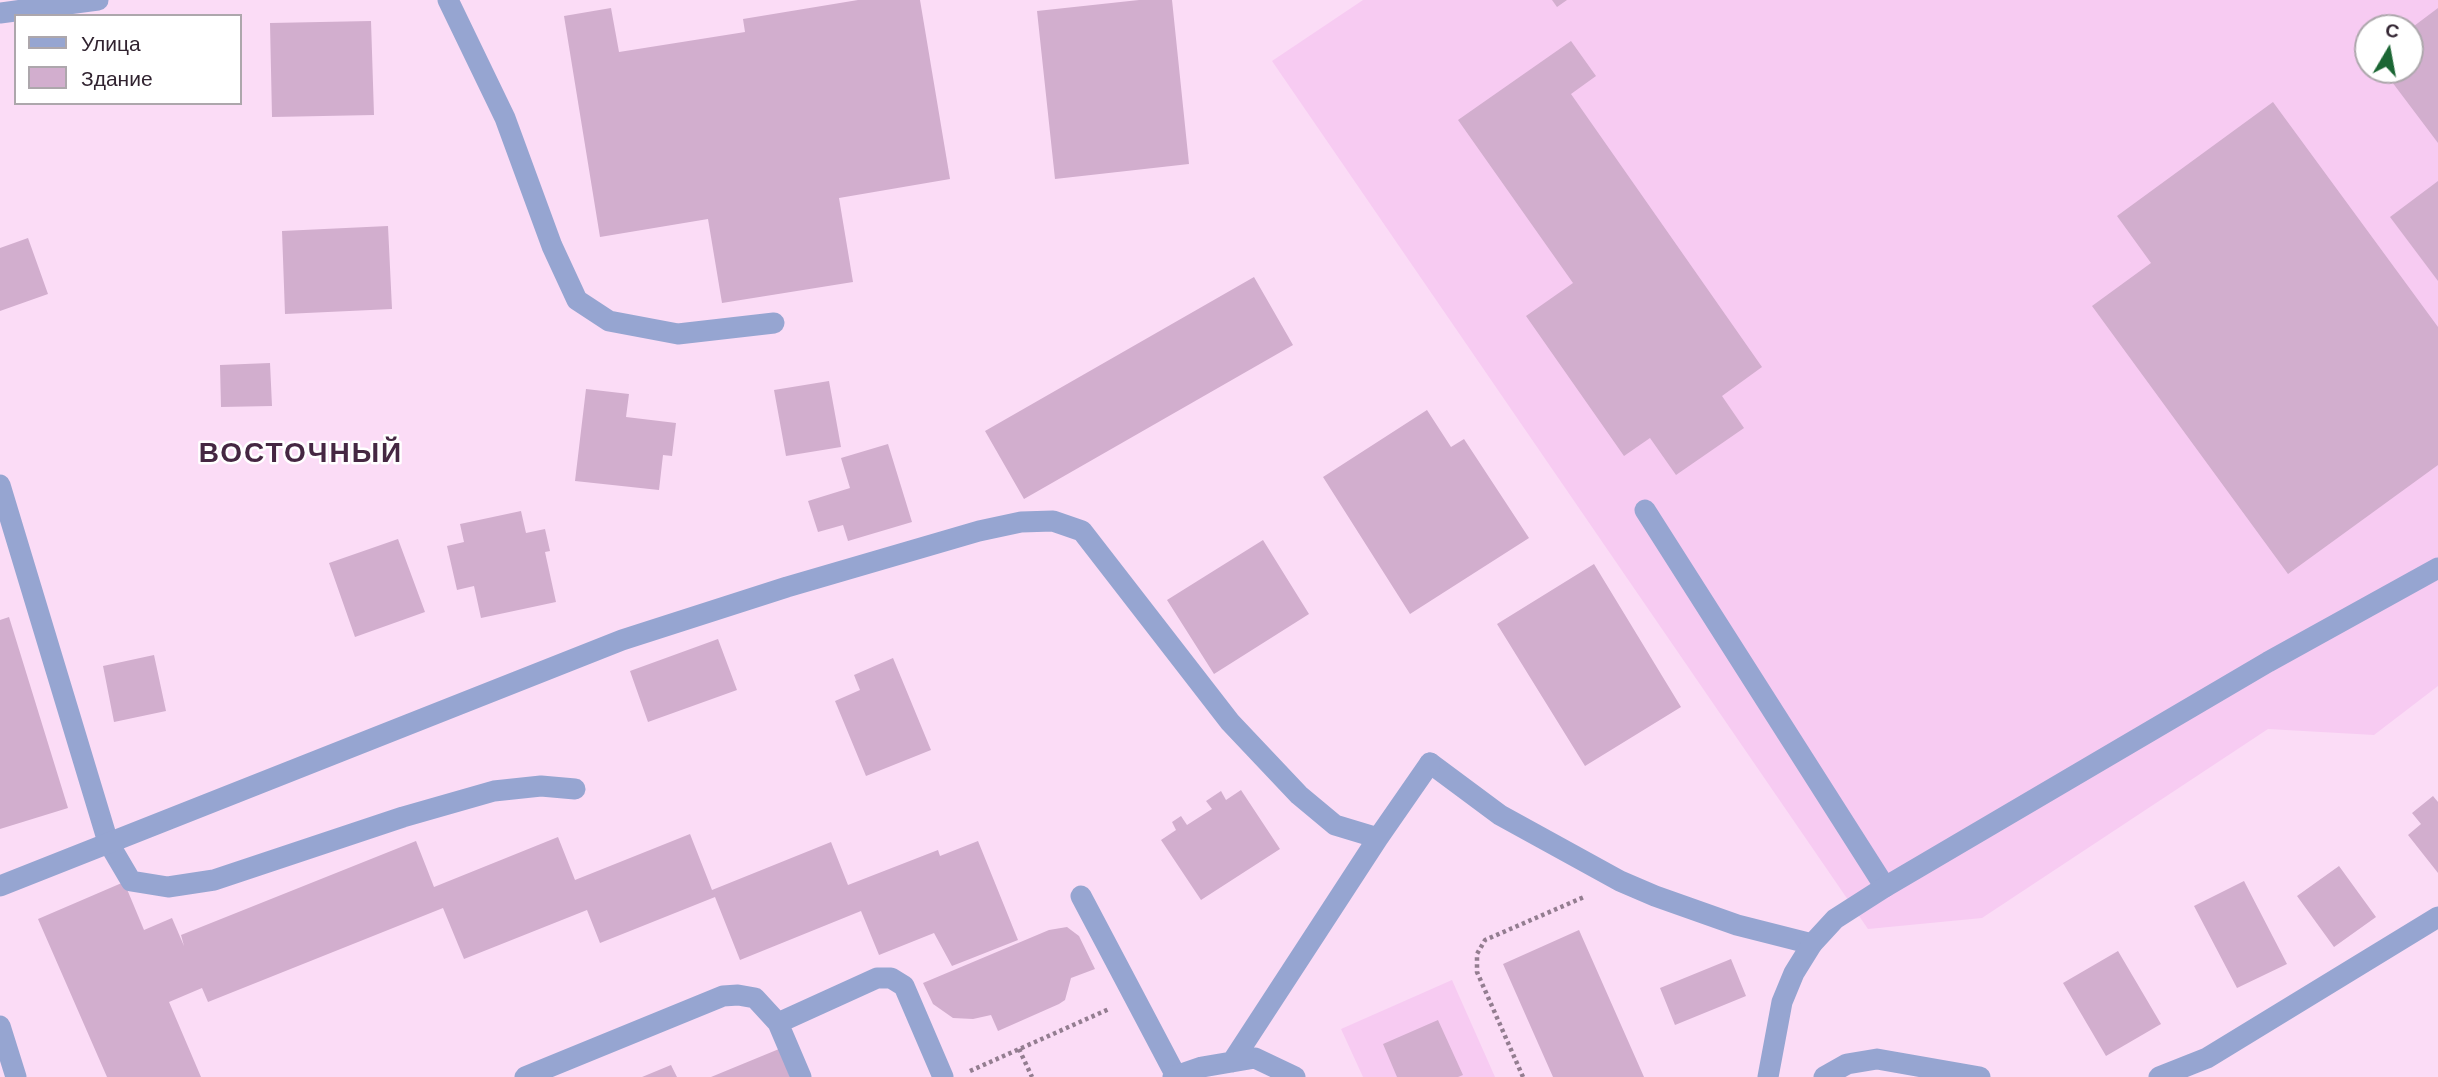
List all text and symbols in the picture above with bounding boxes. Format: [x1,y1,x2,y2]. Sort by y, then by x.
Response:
legend [14,14,242,105]
north arrow [2354,14,2424,84]
text: С [2384,17,2401,42]
text: Улица [81,30,141,55]
text: Здание [81,65,153,90]
district label: ВОСТОЧНЫЙ [200,436,402,470]

